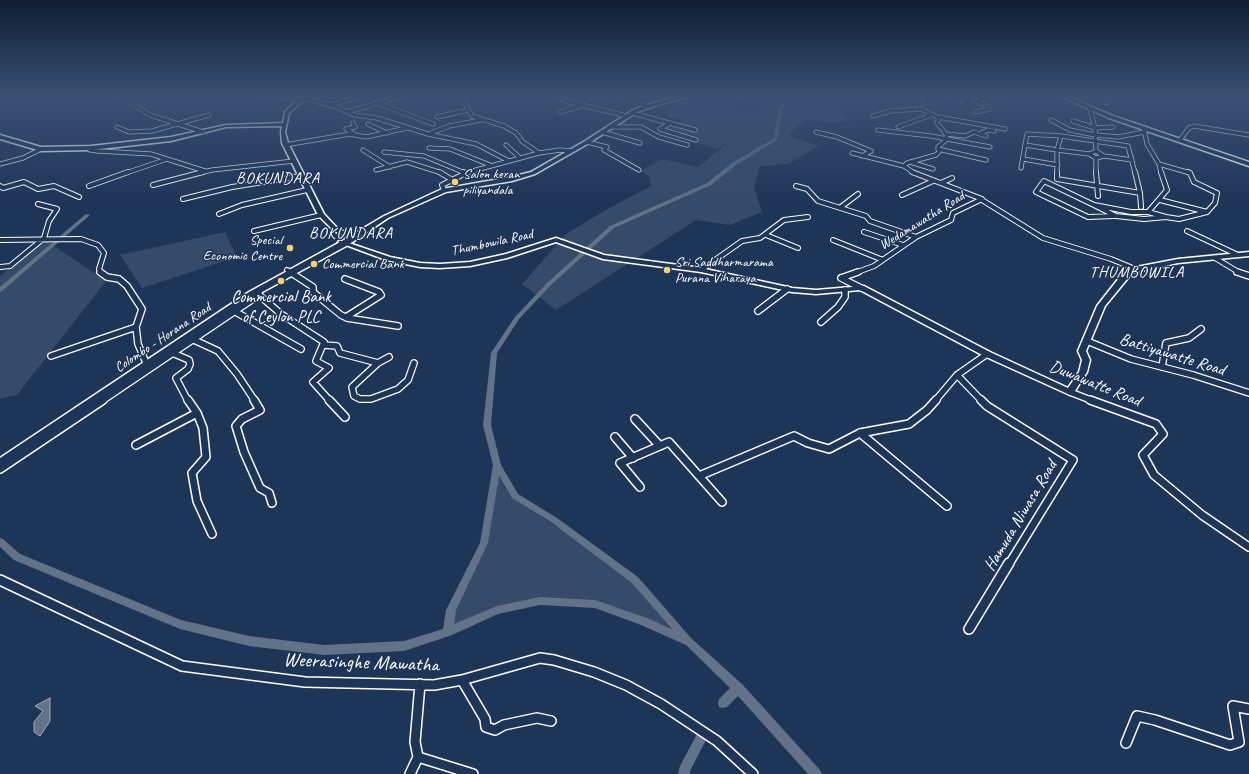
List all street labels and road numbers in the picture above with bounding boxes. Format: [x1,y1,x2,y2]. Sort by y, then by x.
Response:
street label: Wedamawatha Road [876,188,968,254]
street label: Thumbowila Road [450,226,534,260]
street label: Colombo - Horana Road [112,300,214,376]
street label: Battiyawatte Road [1117,329,1227,381]
street label: Duwawatte Road [1046,356,1144,412]
street label: Hamuda Niwasa Road [980,457,1062,575]
street label: Weerasinghe Mawatha [283,648,439,678]

